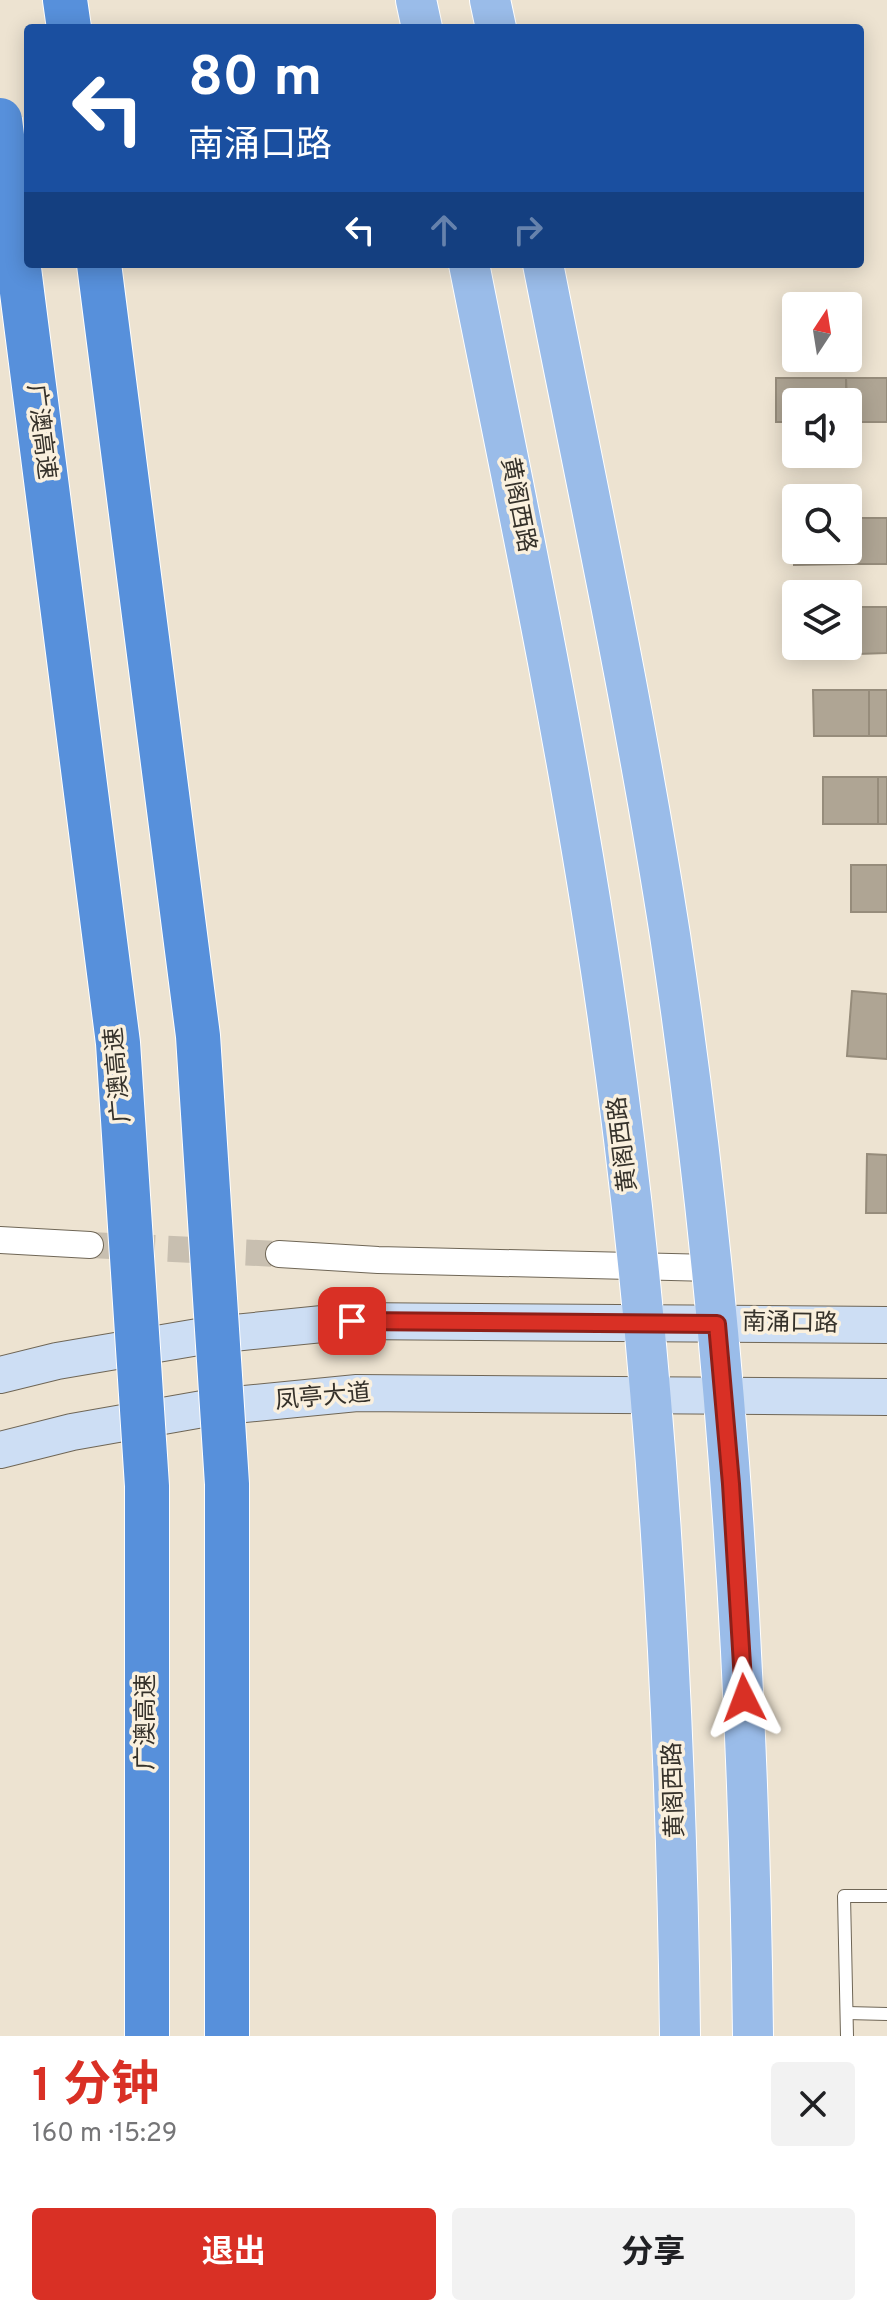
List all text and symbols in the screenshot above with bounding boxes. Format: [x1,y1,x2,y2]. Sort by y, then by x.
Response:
text: 80 m [188,45,322,115]
icon: left [56,56,160,160]
text: 南涌口路 [188,124,332,170]
icon: left [338,208,382,252]
icon: ahead [422,208,466,252]
icon: right [506,208,550,252]
north arrow [782,292,862,372]
map controls [782,292,862,660]
street label: 广澳高速 [19,383,61,481]
button: sound [782,388,862,468]
street label: 黄阁西路 [493,455,541,555]
button: search [782,484,862,564]
button: layers [782,580,862,660]
street label: 广澳高速 [100,1026,138,1124]
street label: 黄阁西路 [603,1095,645,1193]
pin [318,1287,386,1355]
icon: arrive [330,1299,374,1343]
street label: 南涌口路 [742,1308,838,1340]
street label: 凤亭大道 [274,1379,372,1417]
position arrow [702,1656,786,1740]
street label: 广澳高速 [132,1674,162,1770]
street label: 黄阁西路 [658,1742,692,1838]
text: 1 分钟 [32,2058,159,2118]
button: close [771,2062,855,2146]
text: 160 m · 15:29 [32,2118,177,2151]
button: 退出 [32,2208,436,2300]
button: 分享 [452,2208,855,2300]

